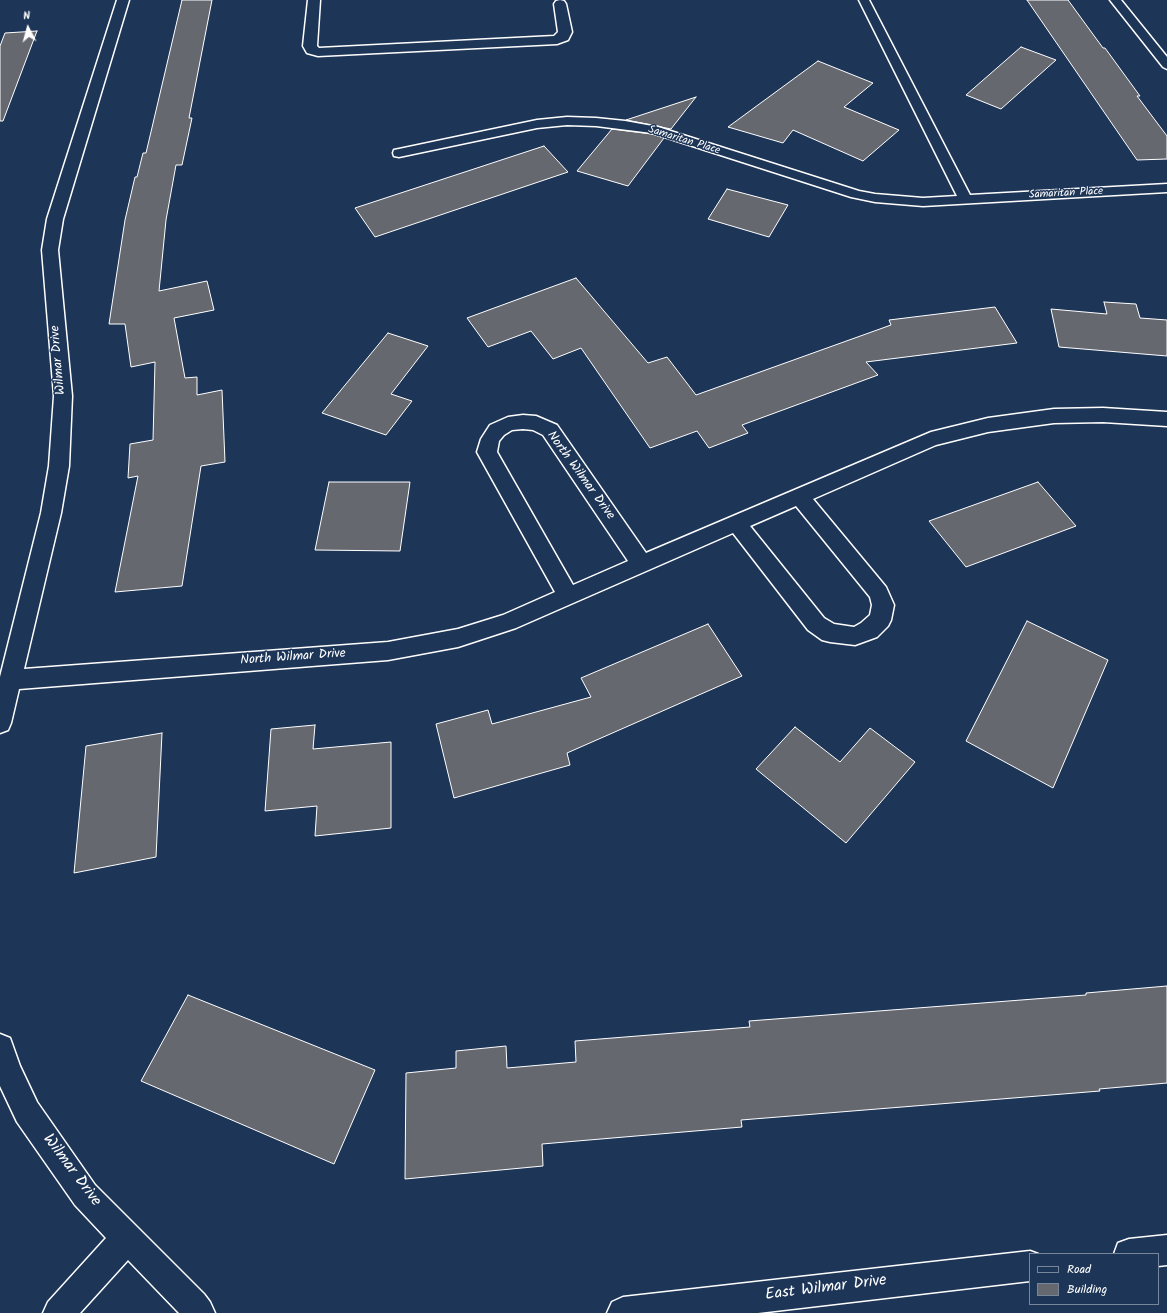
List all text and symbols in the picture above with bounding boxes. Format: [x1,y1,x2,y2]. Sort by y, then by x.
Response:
text: N [22,7,31,25]
north arrow [8,8,48,48]
street label: Samaritan Place [646,124,722,158]
street label: Samaritan Place [1028,185,1104,203]
street label: Wilmar Drive [48,325,70,395]
street label: North Wilmar Drive [543,429,617,523]
street label: North Wilmar Drive [240,647,346,669]
street label: Wilmar Drive [38,1131,104,1211]
legend [1029,1253,1159,1305]
text: Road [1067,1260,1091,1279]
street label: East Wilmar Drive [764,1272,888,1306]
text: Building [1067,1280,1107,1299]

